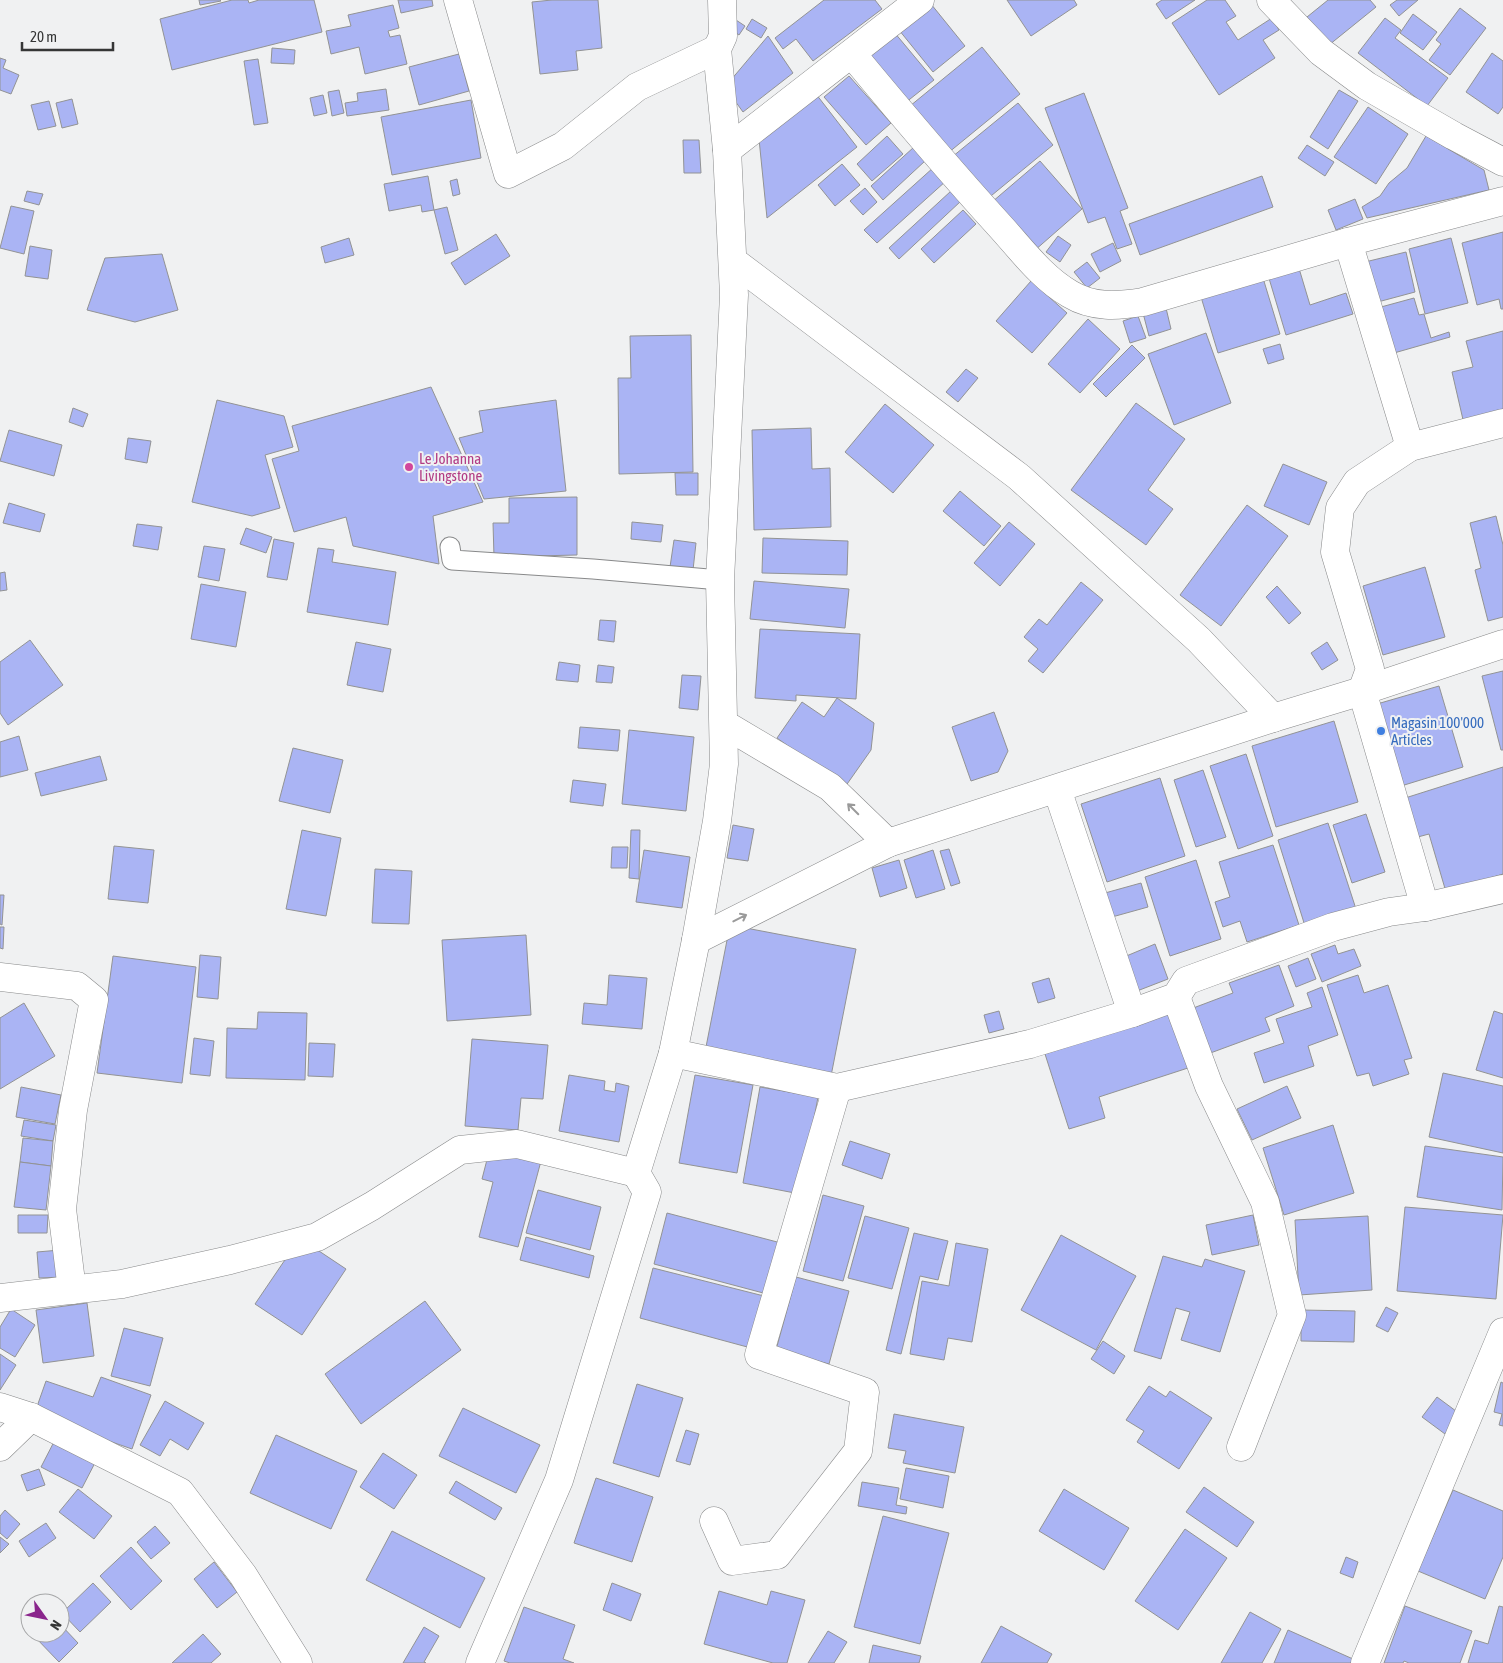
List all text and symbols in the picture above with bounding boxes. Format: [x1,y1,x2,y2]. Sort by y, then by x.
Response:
scale bar [22,20,114,52]
text: 20 m [30,28,57,45]
place label: Le Johanna Livingstone [419,450,482,484]
marker: Le Johanna Livingstone [403,461,415,473]
place label: Magasin 100'000 Articles [1391,714,1484,748]
marker: Magasin 100'000 Articles [1375,725,1387,737]
one-way arrow [847,803,859,815]
one-way arrow [732,913,747,923]
north arrow [20,1593,70,1643]
text: N [47,1617,65,1633]

